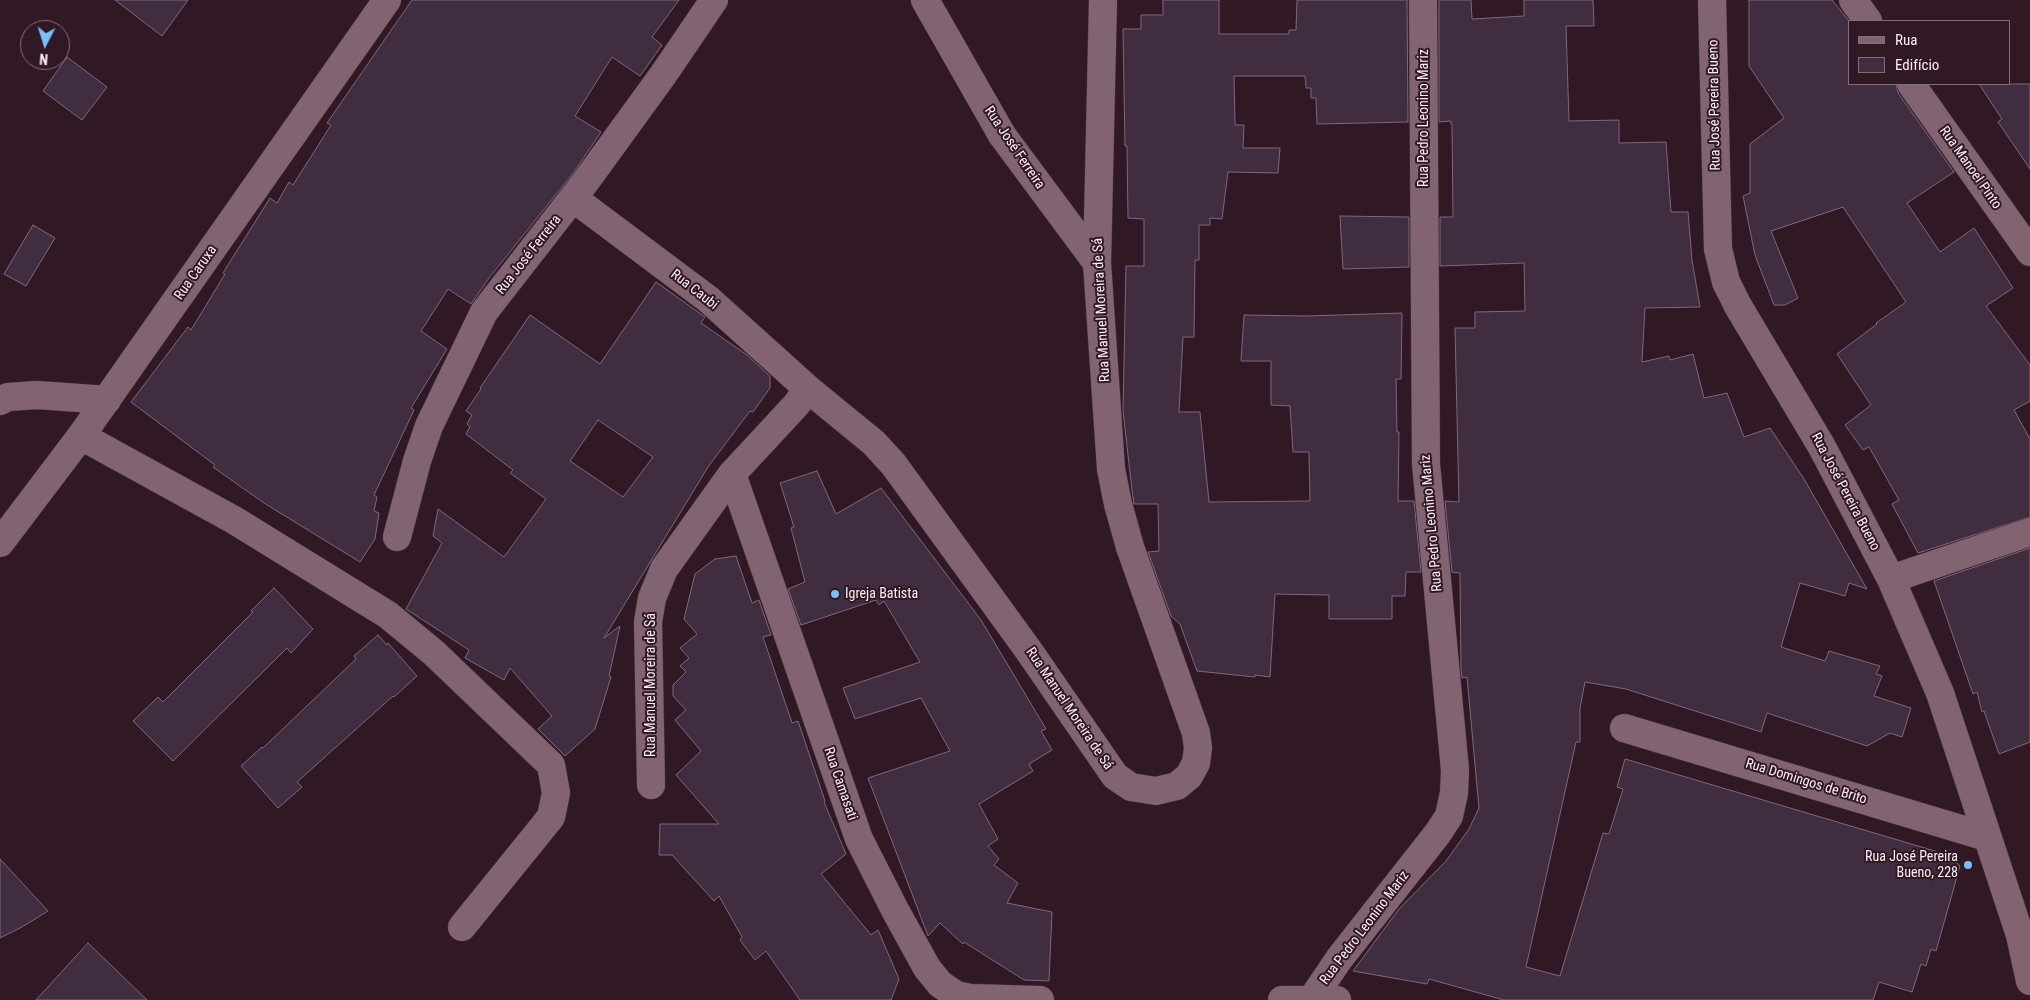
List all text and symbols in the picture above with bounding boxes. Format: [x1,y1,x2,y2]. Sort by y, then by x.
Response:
north arrow [20,20,70,70]
legend [1848,20,2010,85]
text: Rua [1895,31,1917,49]
street label: Rua José Pereira Bueno [1705,39,1725,171]
street label: Rua Pedro Leonino Mariz [1416,49,1432,187]
text: N [39,51,49,67]
text: Edifício [1895,56,1939,74]
street label: Rua José Ferreira [980,103,1048,193]
street label: Rua Manoel Pinto [1935,123,2005,213]
street label: Rua José Ferreira [493,212,565,298]
street label: Rua Manuel Moreira de Sá [1090,238,1114,382]
street label: Rua Caruxa [171,243,221,303]
street label: Rua Caubi [667,266,721,314]
street label: Rua José Pereira Bueno [1807,430,1883,554]
street label: Rua Pedro Leonino Mariz [1418,454,1446,592]
place label: Igreja Batista [845,586,918,602]
marker: Igreja Batista [829,588,841,600]
street label: Rua Manuel Moreira de Sá [643,613,659,757]
street label: Rua Manuel Moreira de Sá [1022,645,1116,773]
street label: Rua Camasati [820,745,860,823]
street label: Rua Domingos de Brito [1743,756,1869,808]
place label: Rua José Pereira Bueno, 228 [1865,849,1958,882]
marker: Rua José Pereira Bueno, 228 [1962,859,1974,871]
street label: Rua Pedro Leonino Mariz [1317,868,1413,988]

